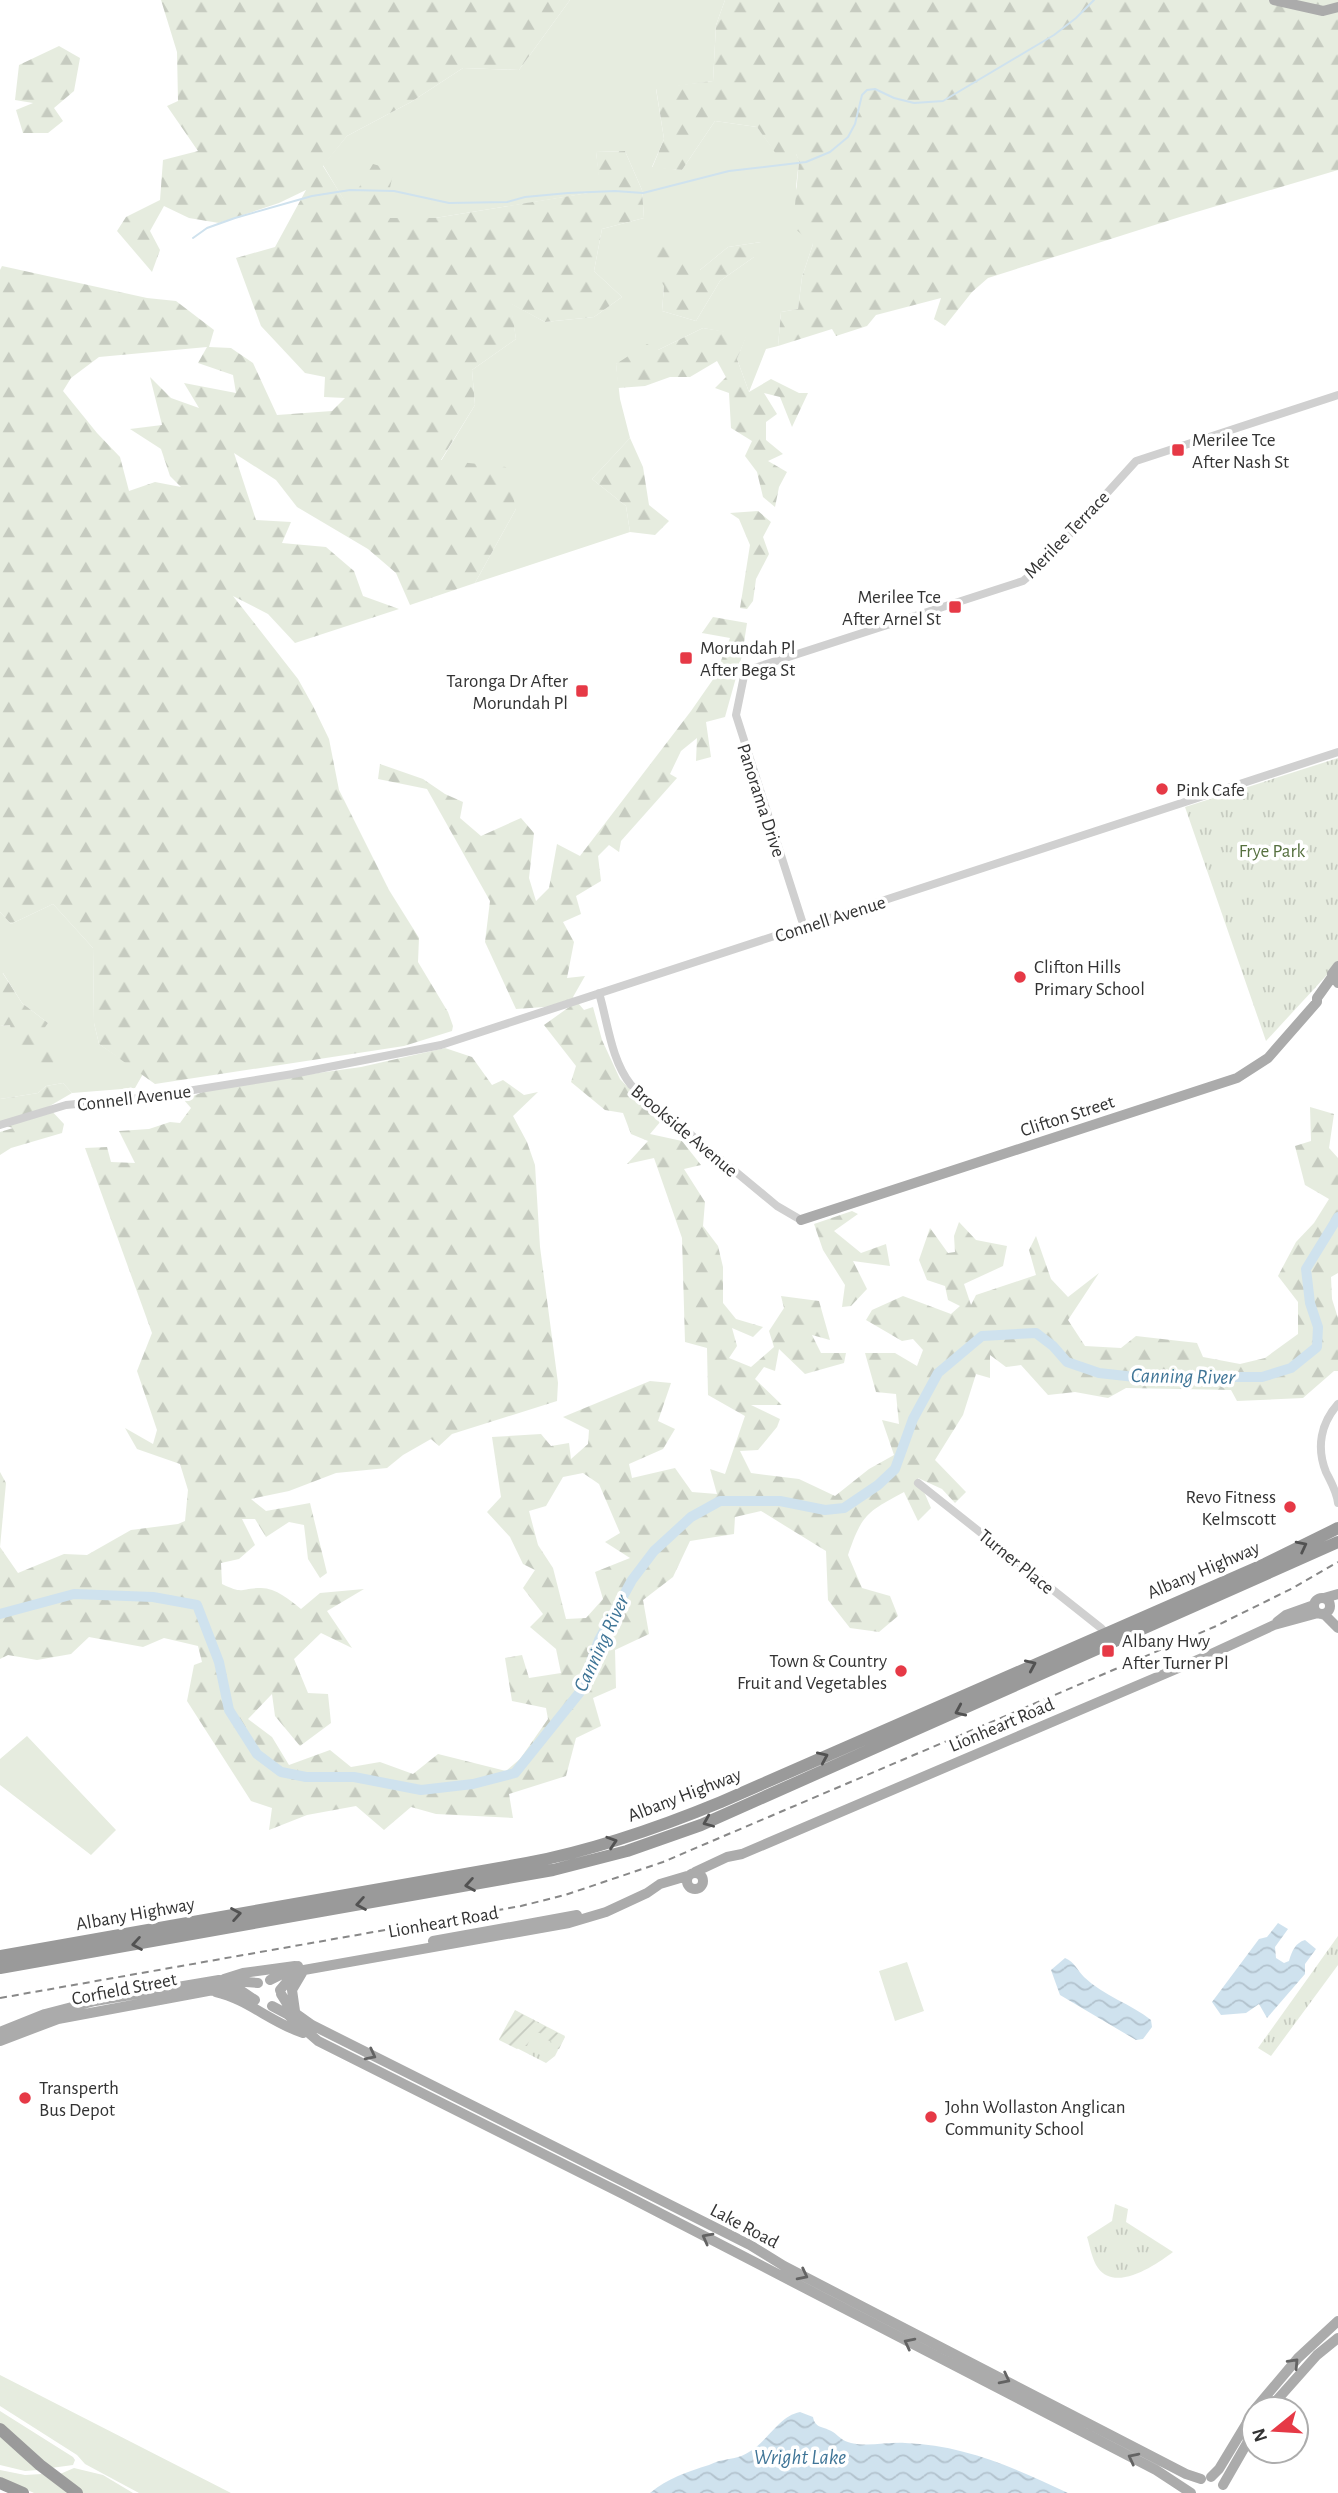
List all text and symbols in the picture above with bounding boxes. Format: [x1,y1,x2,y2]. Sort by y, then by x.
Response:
place label: Merilee Tce After Nash St [1192,431,1289,472]
marker: Merilee Tce After Nash St [1170,442,1186,458]
street label: Merilee Terrace [1021,488,1113,582]
place label: Merilee Tce After Arnel St [842,588,941,629]
marker: Merilee Tce After Arnel St [947,599,963,615]
place label: Morundah Pl After Bega St [700,639,795,680]
marker: Morundah Pl After Bega St [678,650,694,666]
place label: Taronga Dr After Morundah Pl [446,672,568,713]
marker: Taronga Dr After Morundah Pl [574,683,590,699]
street label: Panorama Drive [733,741,788,860]
marker: Pink Cafe [1154,781,1170,797]
place label: Pink Cafe [1176,781,1245,800]
park label: Frye Park [1239,842,1306,861]
street label: Connell Avenue [773,893,888,946]
place label: Clifton Hills Primary School [1034,958,1145,999]
marker: Clifton Hills Primary School [1012,969,1028,985]
street label: Brookside Avenue [627,1081,741,1181]
street label: Connell Avenue [76,1082,192,1115]
street label: Clifton Street [1018,1092,1117,1141]
water label: Canning River [1131,1365,1236,1388]
place label: Revo Fitness Kelmscott [1186,1488,1276,1529]
marker: Revo Fitness Kelmscott [1282,1499,1298,1515]
street label: Turner Place [975,1526,1057,1598]
street label: Albany Highway [1145,1538,1263,1603]
one-way arrow [1295,1541,1307,1555]
water label: Canning River [570,1590,634,1695]
place label: Albany Hwy After Turner Pl [1122,1632,1229,1673]
marker: Albany Hwy After Turner Pl [1100,1643,1116,1659]
place label: Town & Country Fruit and Vegetables [737,1652,887,1693]
one-way arrow [1024,1659,1036,1673]
marker: Town & Country Fruit and Vegetables [893,1663,909,1679]
street label: Lionheart Road [946,1695,1057,1756]
one-way arrow [954,1703,967,1717]
one-way arrow [816,1751,828,1765]
street label: Albany Highway [625,1765,744,1826]
one-way arrow [703,1813,715,1827]
one-way arrow [606,1836,618,1851]
one-way arrow [464,1876,476,1891]
street label: Albany Highway [74,1895,196,1934]
one-way arrow [355,1896,367,1911]
street label: Lionheart Road [387,1903,500,1942]
one-way arrow [230,1907,242,1922]
one-way arrow [131,1936,143,1951]
street label: Corfield Street [70,1970,178,2009]
one-way arrow [364,2047,376,2060]
place label: Transperth Bus Depot [39,2079,119,2120]
marker: Transperth Bus Depot [17,2090,33,2106]
place label: John Wollaston Anglican Community School [945,2098,1126,2139]
marker: John Wollaston Anglican Community School [923,2109,939,2125]
street label: Lake Road [707,2200,782,2252]
one-way arrow [702,2232,714,2246]
one-way arrow [796,2267,808,2281]
one-way arrow [904,2337,916,2351]
one-way arrow [1286,2358,1299,2371]
one-way arrow [998,2371,1010,2385]
north arrow [1240,2395,1310,2465]
text: N [1249,2426,1271,2444]
water label: Wright Lake [754,2447,846,2468]
one-way arrow [1128,2453,1140,2466]

